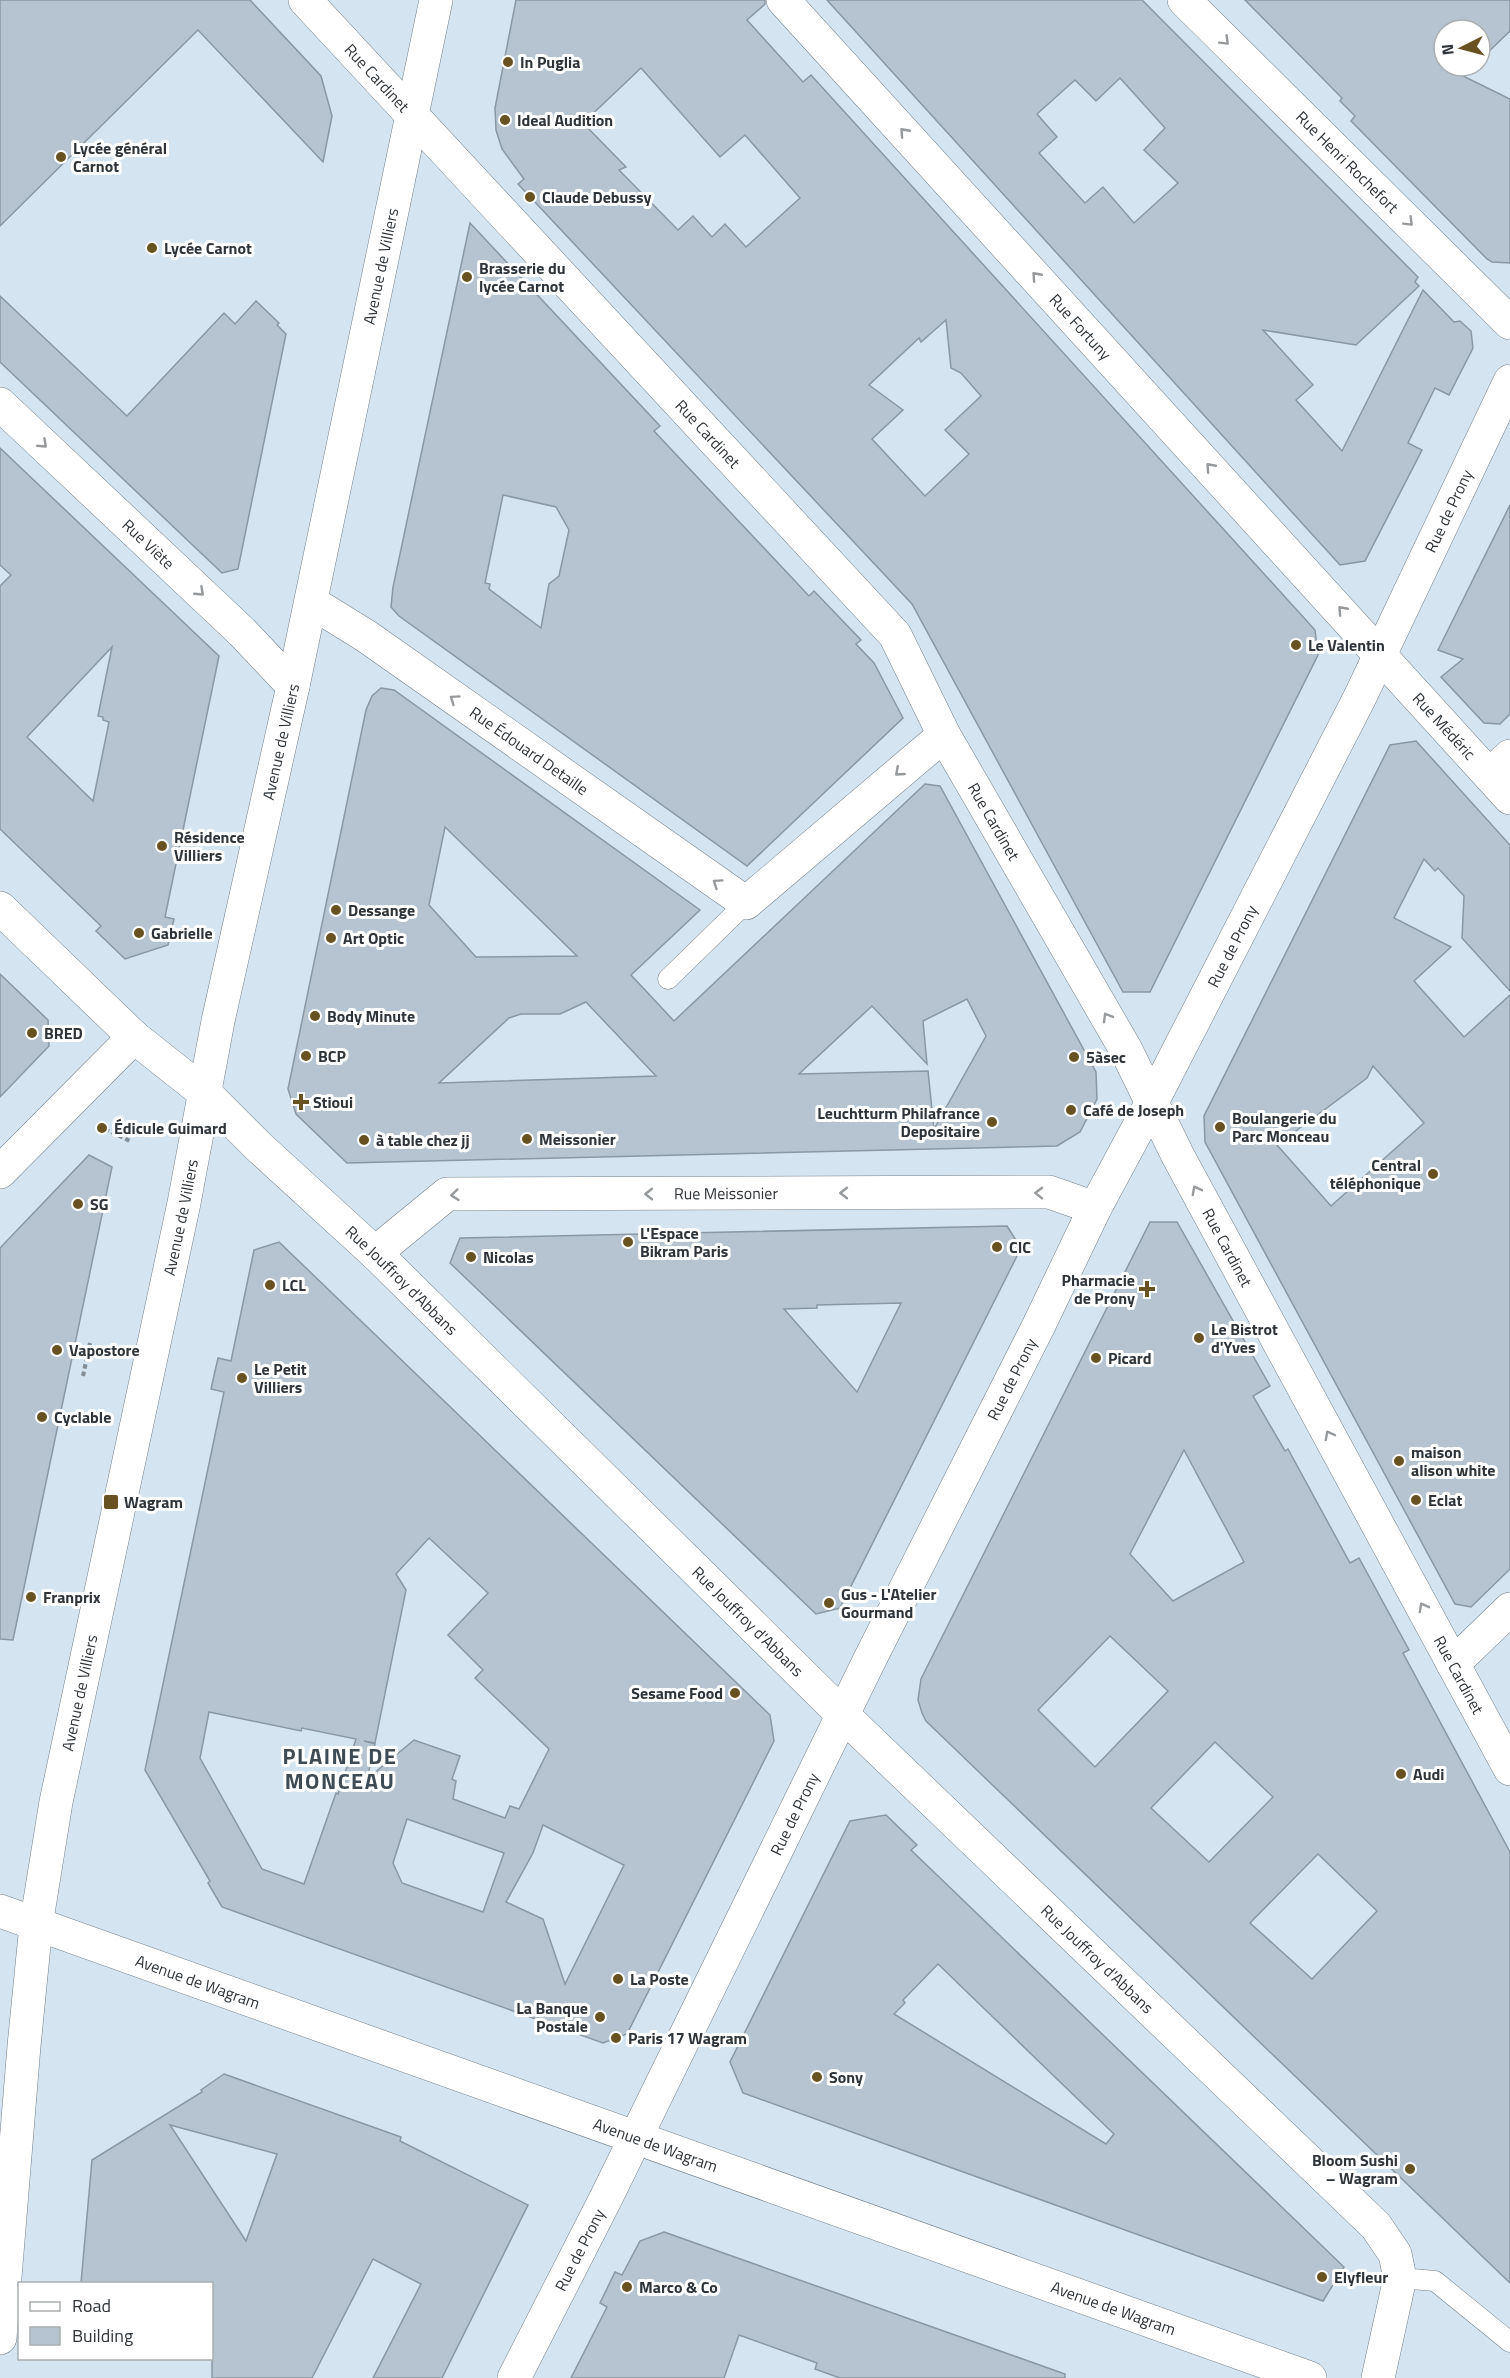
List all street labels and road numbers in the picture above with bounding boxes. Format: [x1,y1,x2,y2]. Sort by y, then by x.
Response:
street label: Rue Cardinet [339,38,416,118]
street label: Rue Henri Rochefort [1290,105,1405,219]
street label: Avenue de Villiers [357,206,404,327]
street label: Rue Fortuny [1044,288,1117,365]
street label: Rue Cardinet [670,394,746,474]
street label: Rue de Prony [1418,465,1479,557]
street label: Rue Viète [117,513,180,575]
street label: Avenue de Villiers [256,681,305,802]
street label: Rue Médéric [1407,687,1482,765]
street label: Rue Édouard Detaille [465,700,593,801]
street label: Rue Cardinet [962,778,1026,865]
street label: Rue de Prony [1201,901,1263,991]
street label: Avenue de Villiers [157,1157,204,1278]
street label: Rue Meissonier [674,1181,778,1205]
street label: Rue Cardinet [1196,1204,1259,1291]
street label: Rue Jouffroy d'Abbans [340,1220,463,1340]
street label: Rue de Prony [981,1333,1043,1425]
street label: Rue Jouffroy d'Abbans [687,1560,809,1682]
street label: Rue Cardinet [1428,1631,1490,1719]
street label: Avenue de Villiers [55,1632,103,1753]
street label: Rue de Prony [764,1768,825,1859]
street label: Rue Jouffroy d'Abbans [1035,1899,1159,2019]
street label: Avenue de Wagram [132,1948,263,2015]
street label: Avenue de Wagram [590,2111,721,2178]
street label: Rue de Prony [548,2204,611,2295]
street label: Avenue de Wagram [1048,2275,1179,2341]

